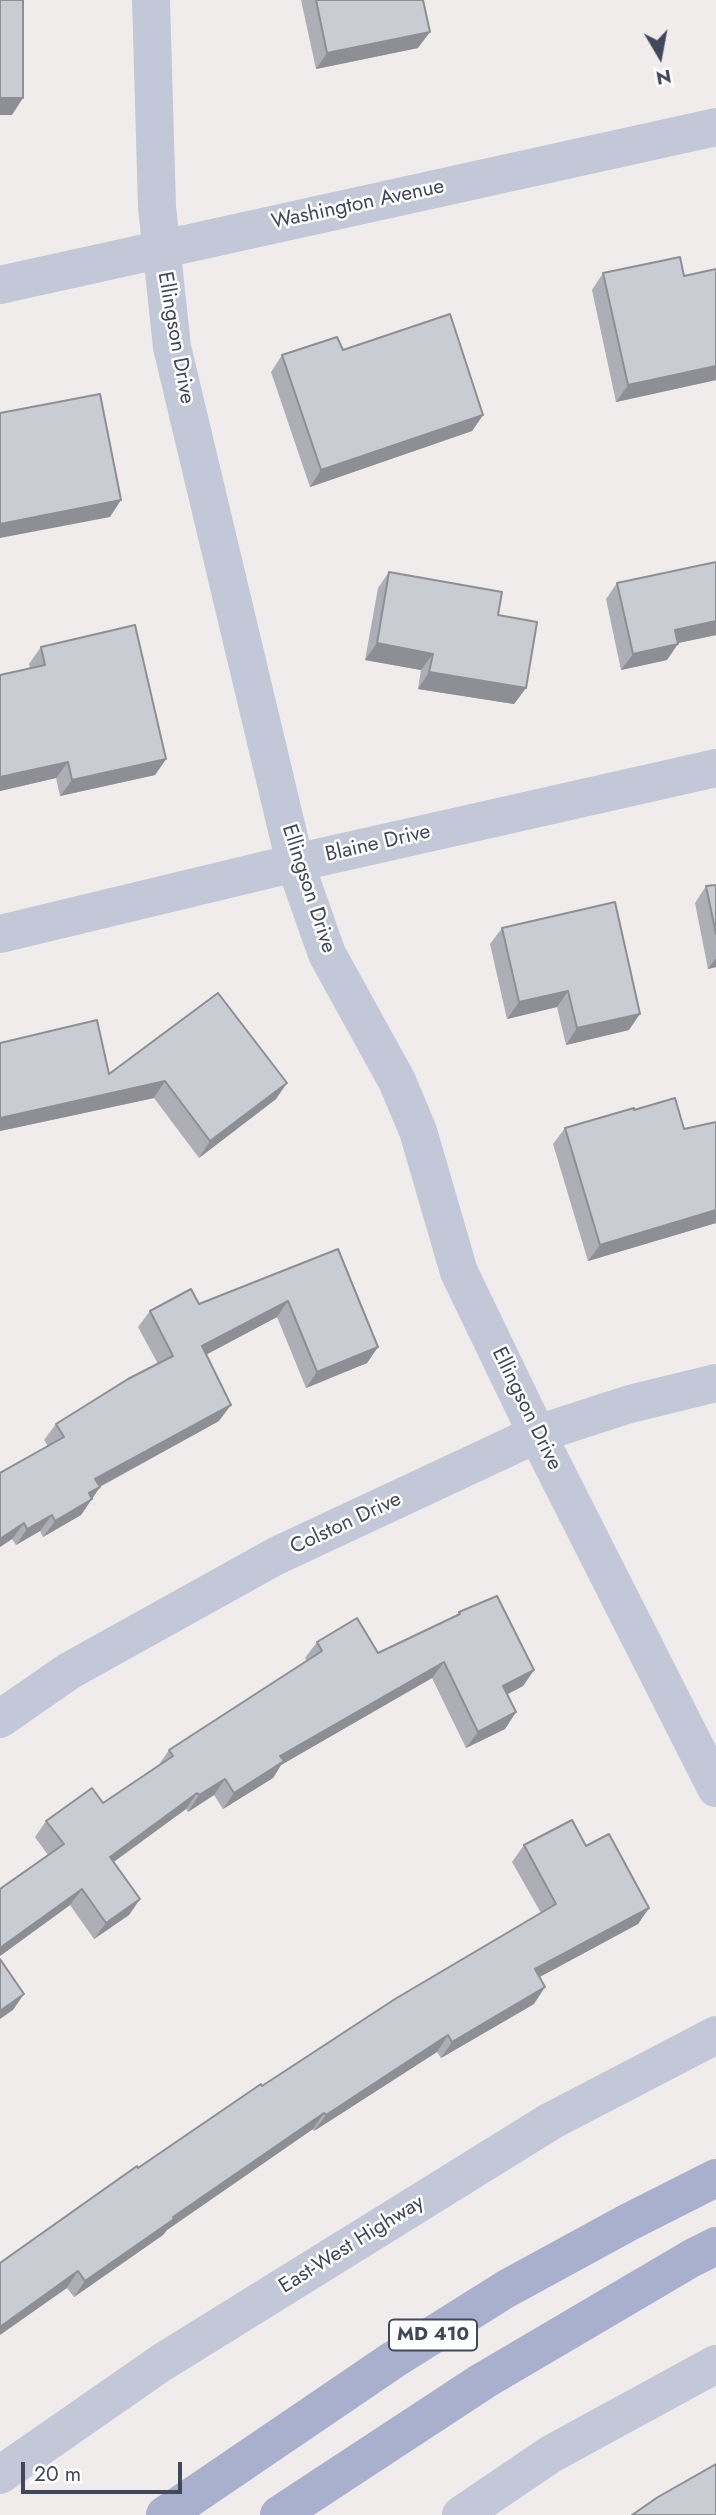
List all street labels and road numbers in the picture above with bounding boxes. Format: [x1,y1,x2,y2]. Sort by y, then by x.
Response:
street label: Washington Avenue [269,174,447,236]
street label: Ellingson Drive [151,270,199,406]
street label: Blaine Drive [323,820,433,868]
street label: Ellingson Drive [275,822,341,956]
street label: Ellingson Drive [485,1343,567,1475]
street label: Colston Drive [286,1487,406,1561]
street label: East-West Highway [275,2190,429,2300]
road number: MD 410 [389,2320,477,2350]

